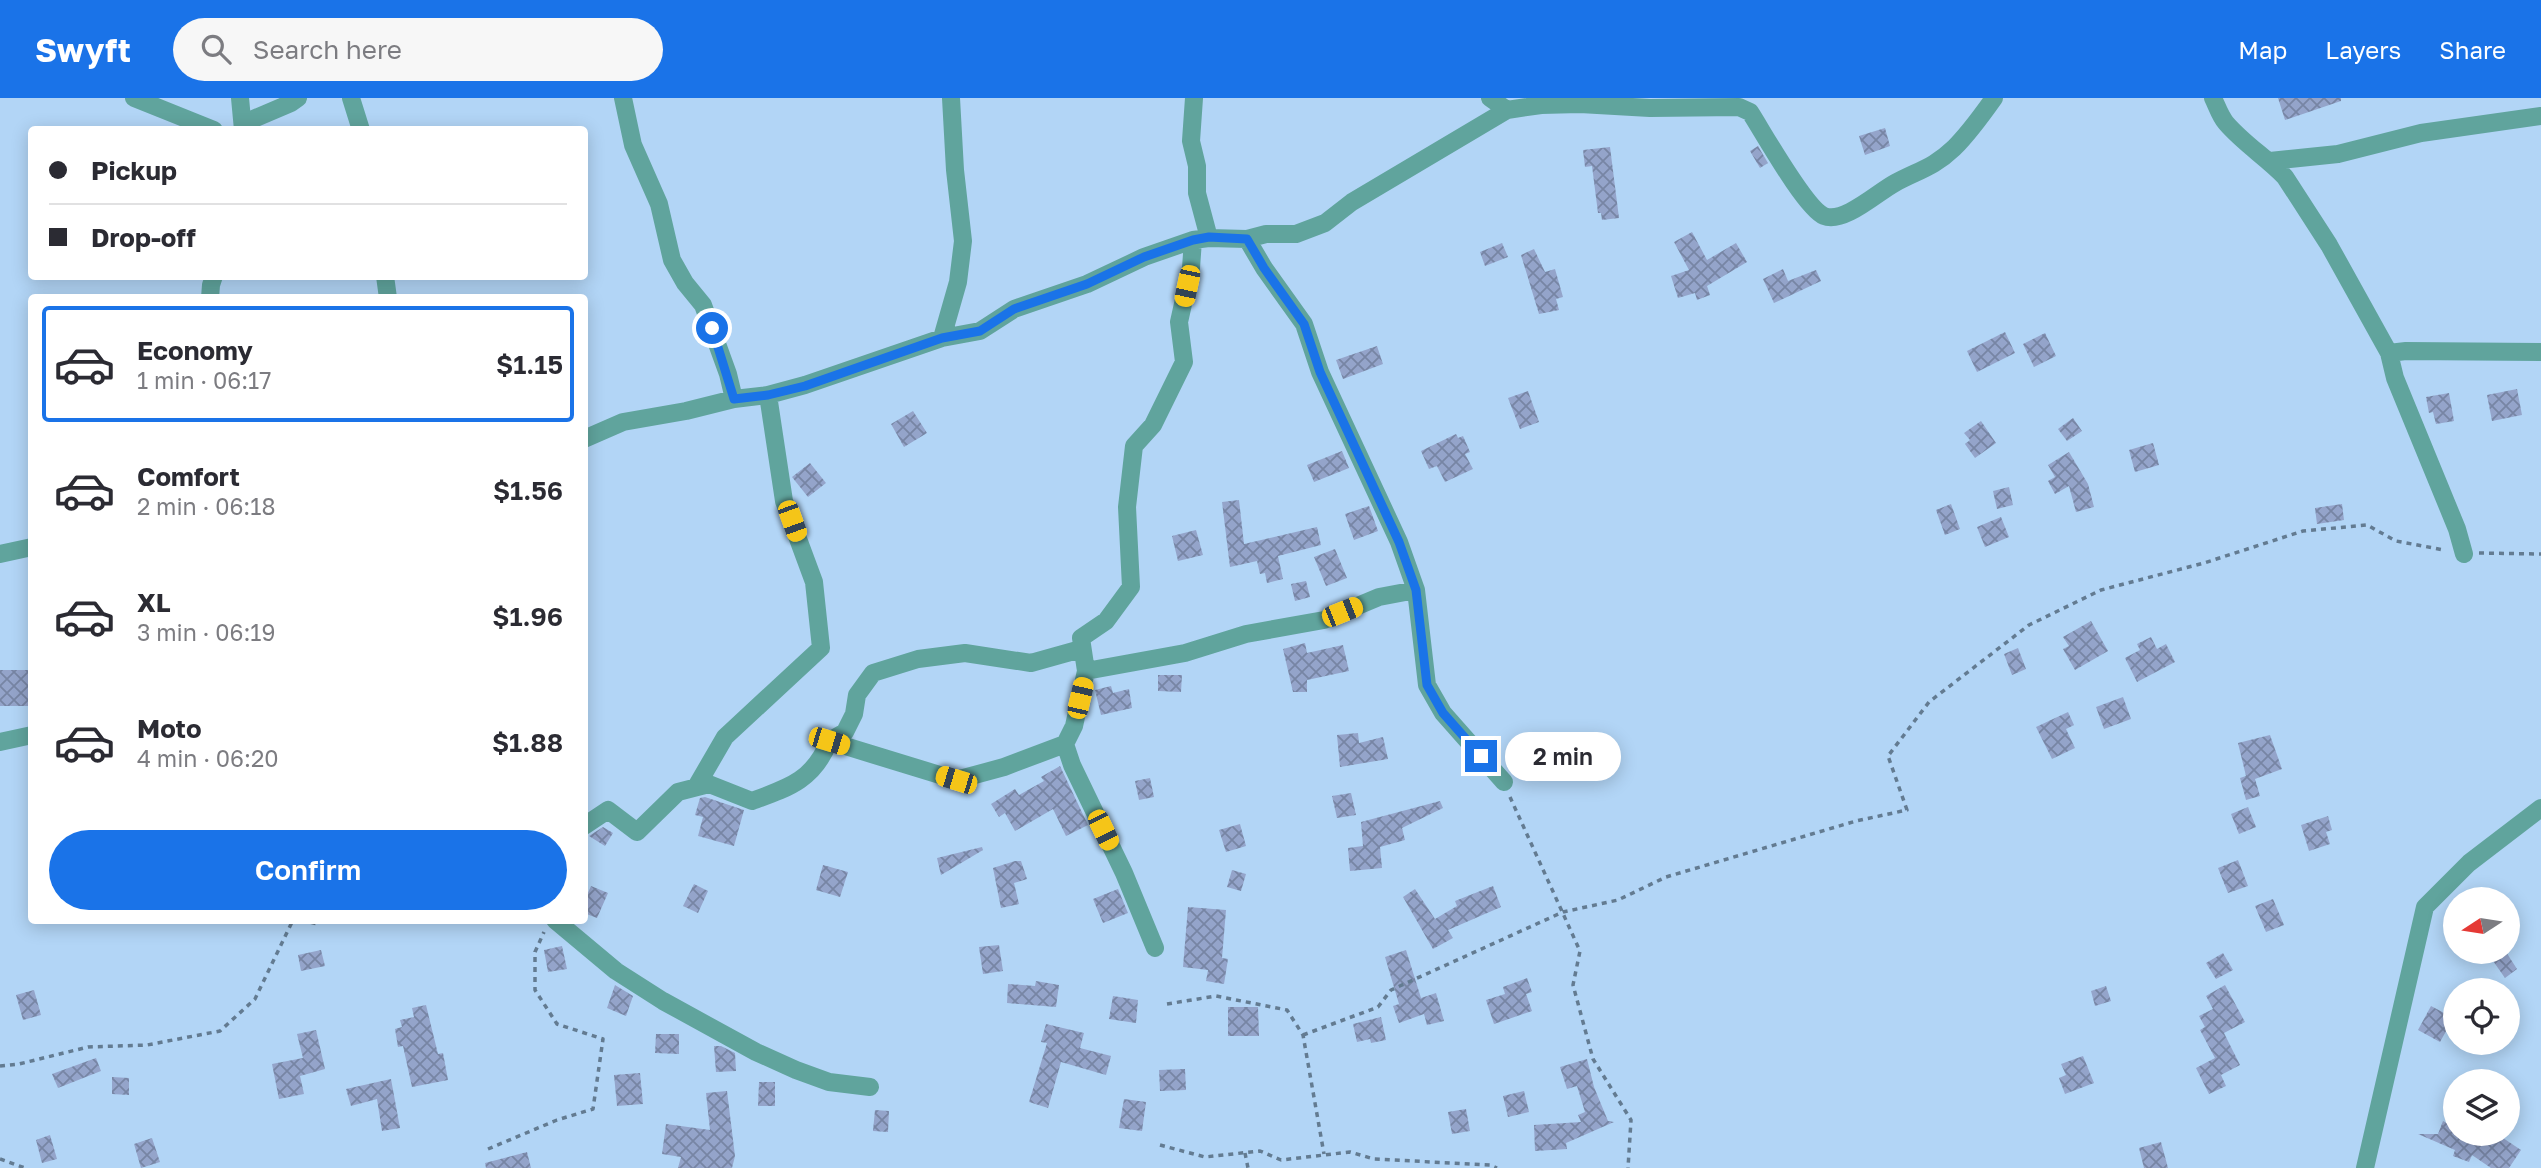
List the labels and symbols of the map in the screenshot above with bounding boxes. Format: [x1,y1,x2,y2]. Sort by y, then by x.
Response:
car [1173,263,1202,309]
route start [696,312,728,344]
car [775,498,810,544]
car [1319,594,1366,630]
car [1066,675,1095,721]
car [806,725,853,757]
callout: 2 min [1506,732,1621,780]
route end [1465,740,1497,772]
car [933,764,980,796]
car [1085,807,1122,853]
north arrow [2443,887,2520,964]

